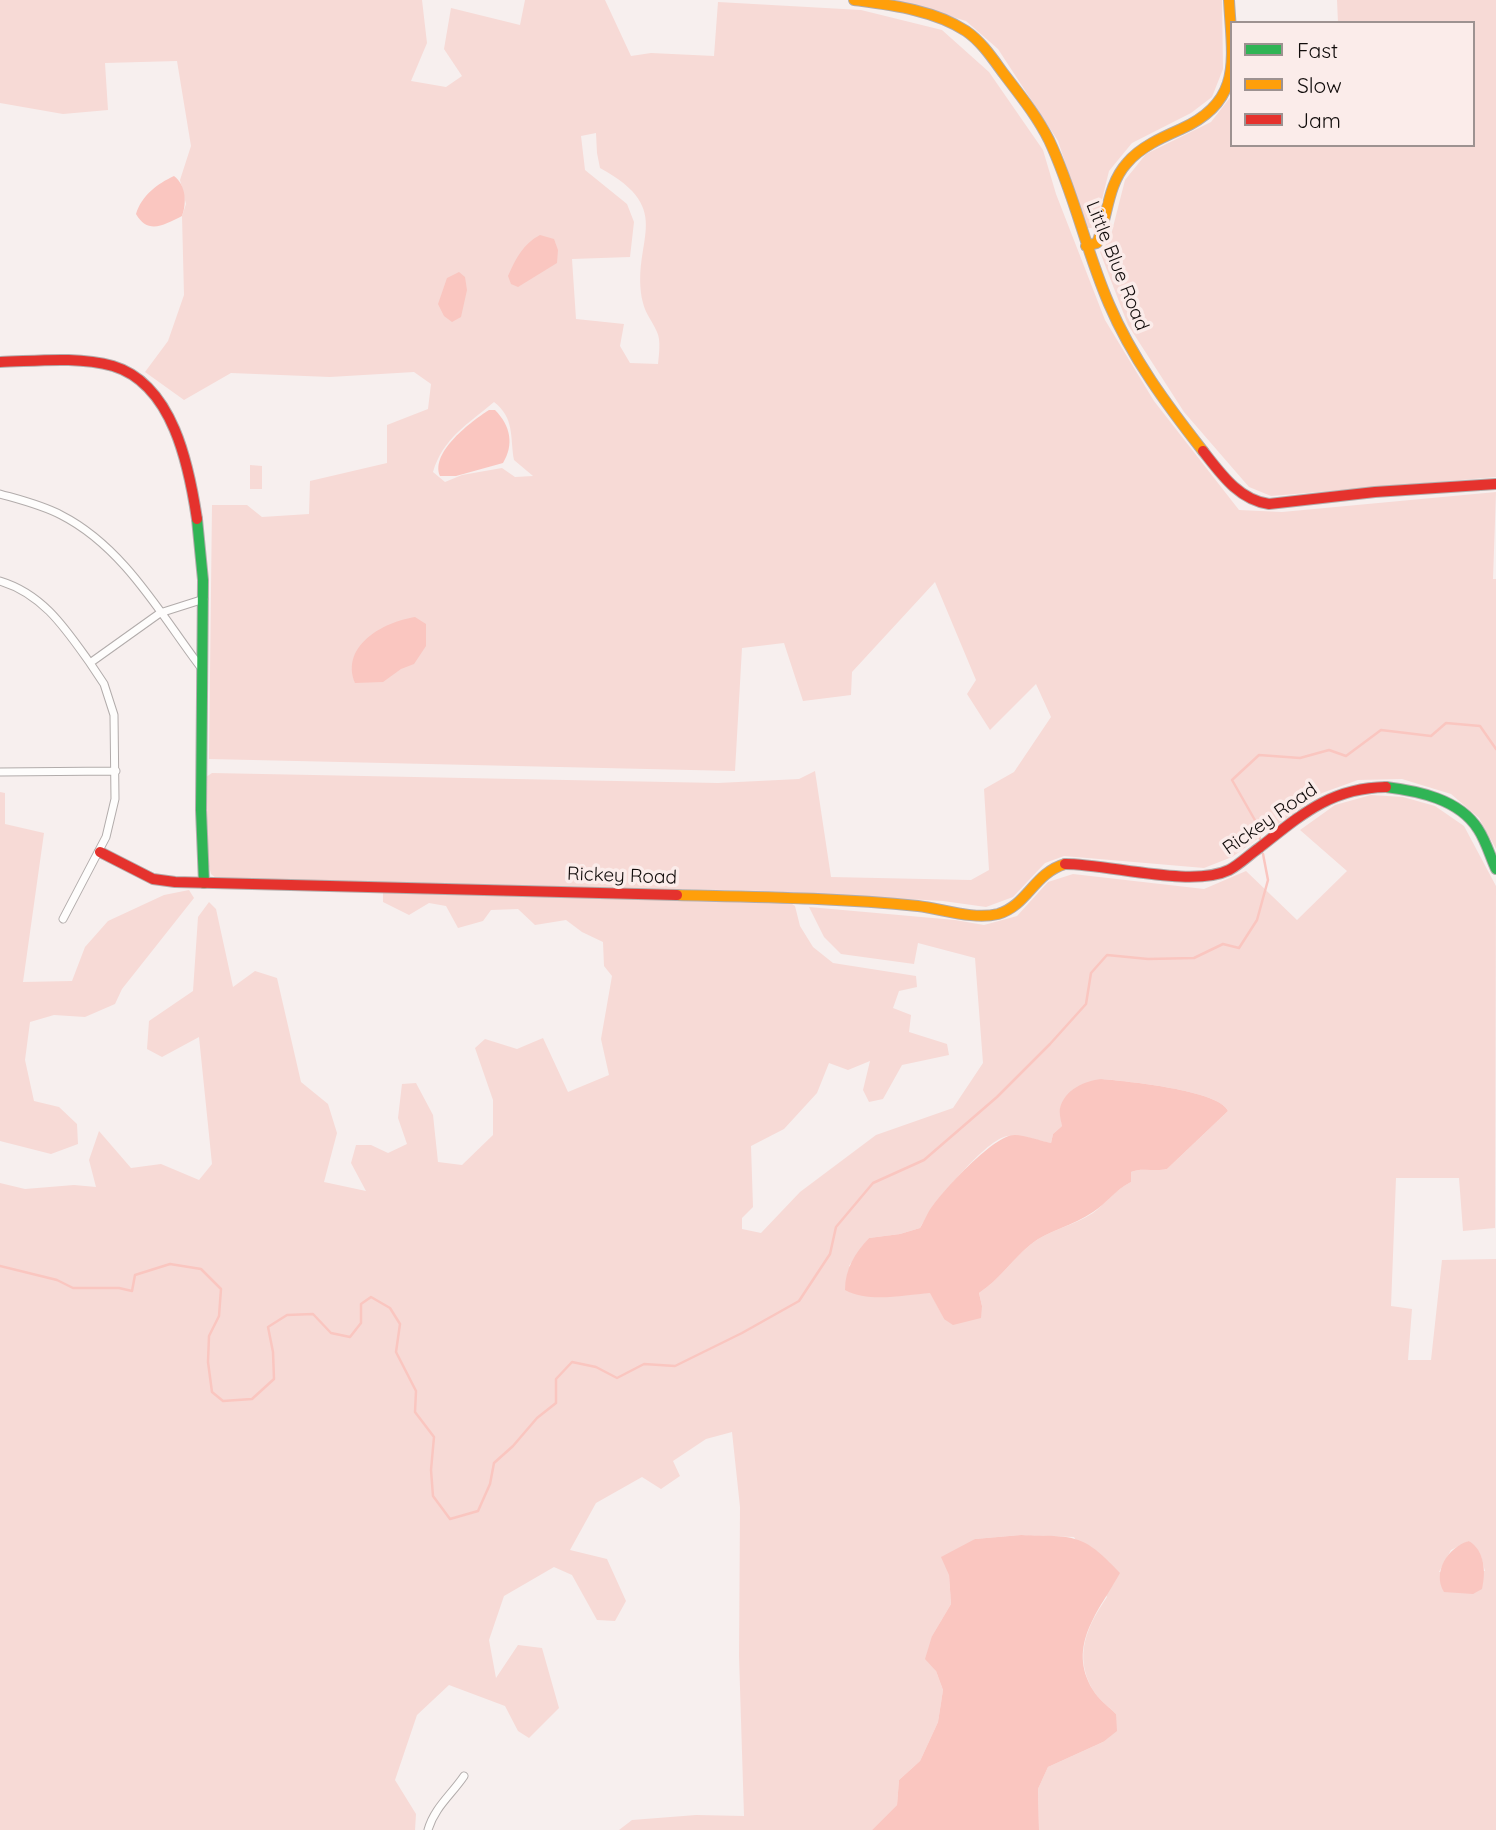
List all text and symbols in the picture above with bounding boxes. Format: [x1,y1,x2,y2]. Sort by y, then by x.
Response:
legend [1230,21,1475,147]
text: Fast [1297,37,1338,63]
text: Slow [1297,72,1342,98]
text: Jam [1297,107,1341,133]
street label: Little Blue Road [1081,198,1153,334]
street label: Rickey Road [1218,778,1322,860]
street label: Rickey Road [567,863,677,889]

